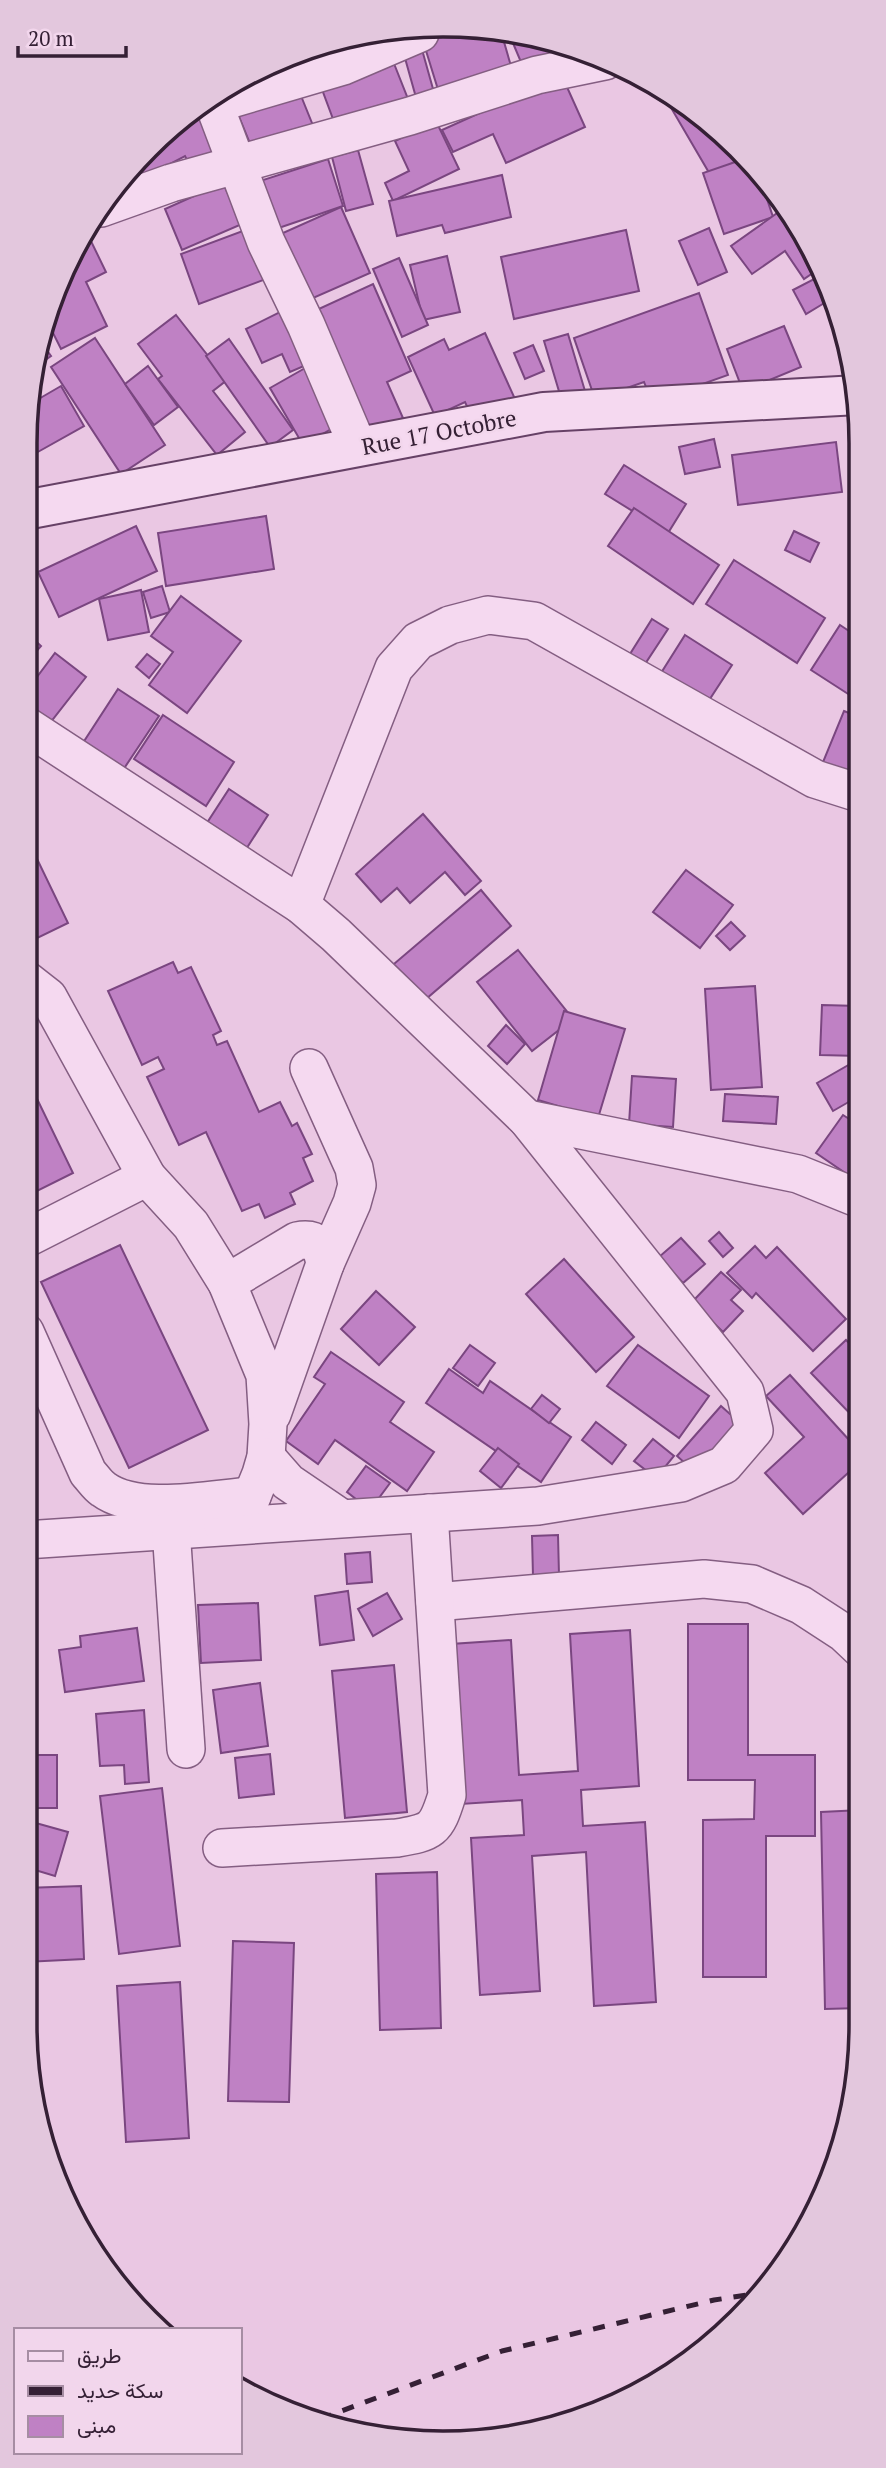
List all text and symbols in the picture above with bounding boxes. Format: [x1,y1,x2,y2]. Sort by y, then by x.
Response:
scale bar [18,14,126,58]
text: 20 m [28,24,74,52]
street label: Rue 17 Octobre [359,402,519,462]
legend [14,2328,242,2454]
text: طريق [77,2341,122,2369]
text: سكة حديد [77,2376,163,2404]
text: مبنى [77,2411,116,2439]

